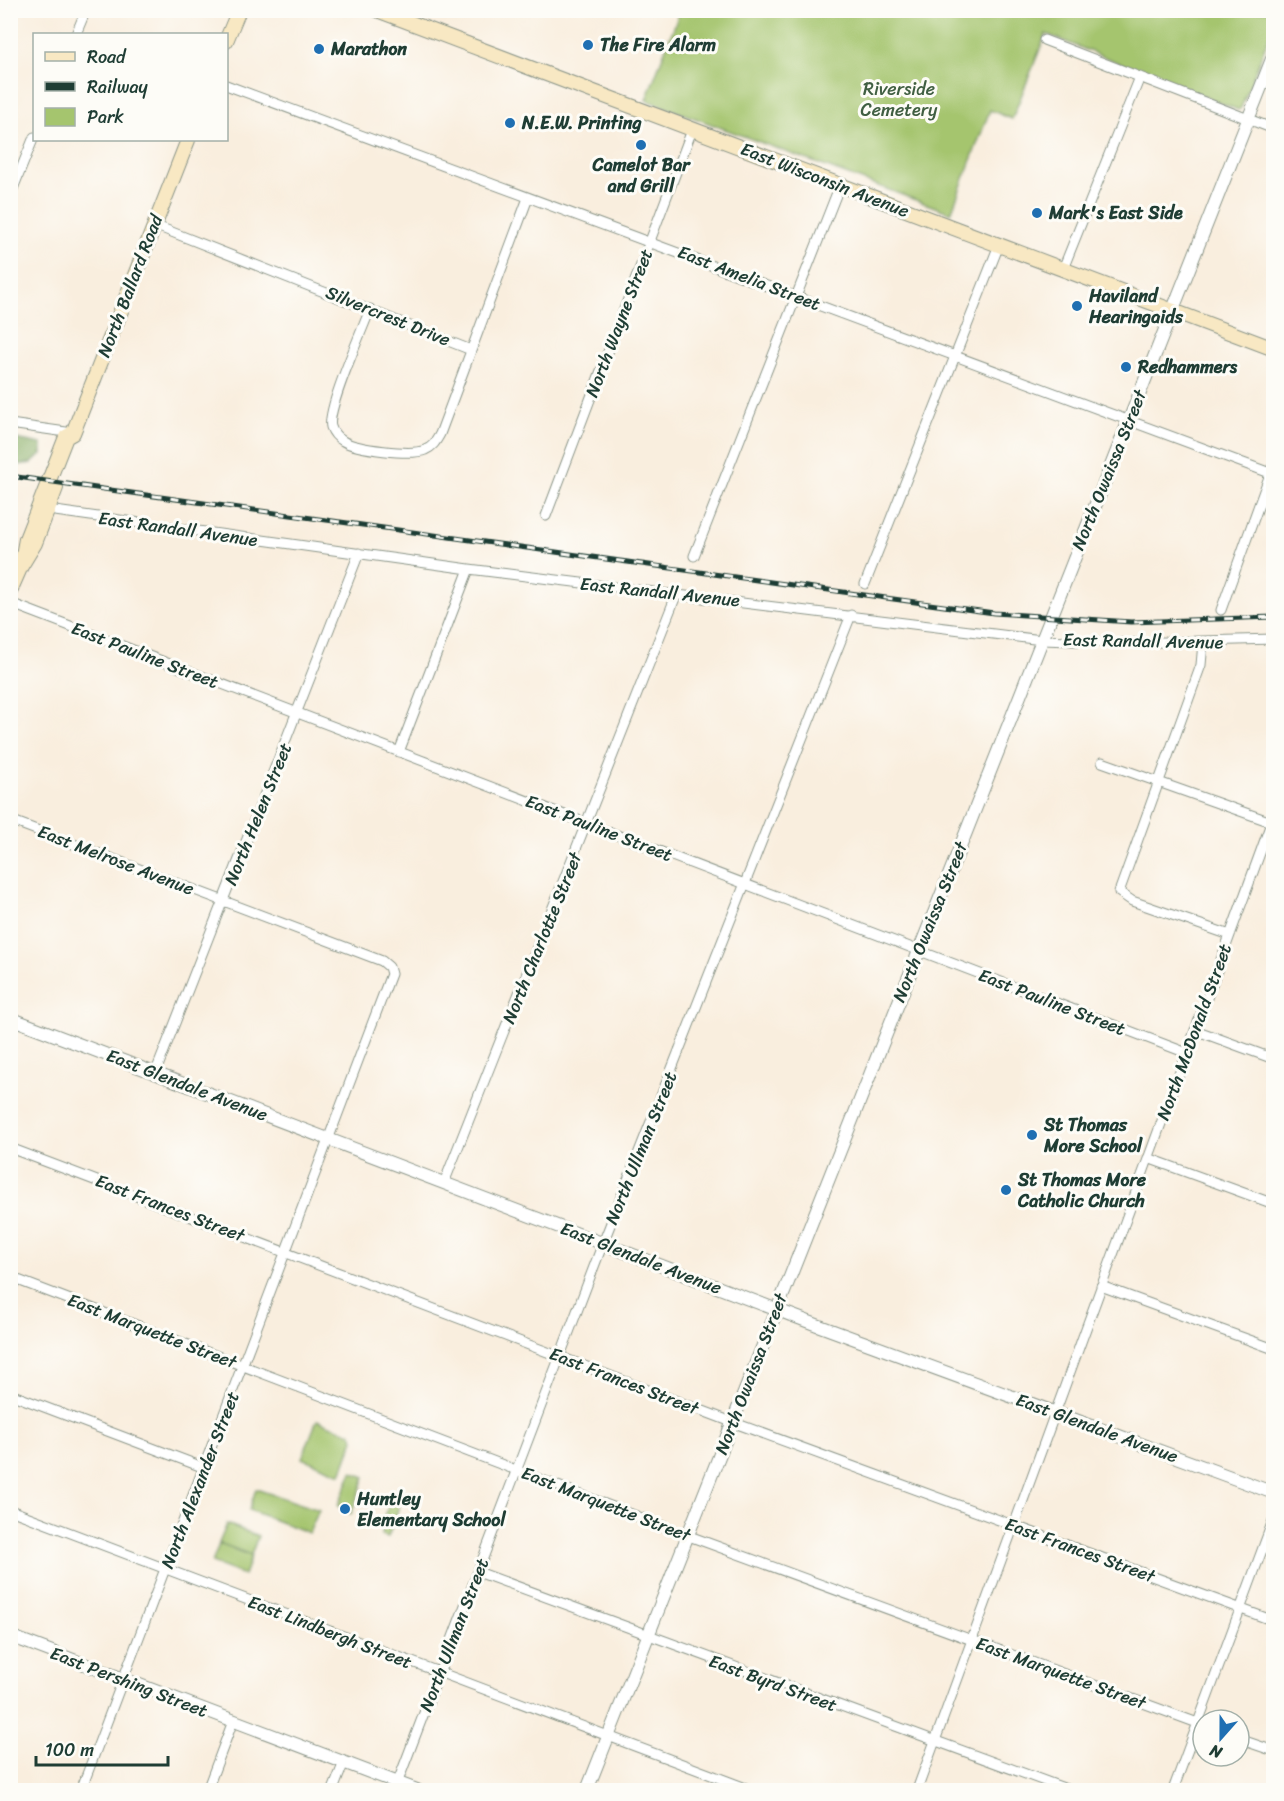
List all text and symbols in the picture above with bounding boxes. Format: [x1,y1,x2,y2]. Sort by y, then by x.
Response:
place label: The Fire Alarm [600,29,716,61]
legend [33,33,228,141]
place label: Marathon [330,33,407,65]
marker: The Fire Alarm [581,38,595,52]
text: Road [87,41,127,73]
marker: Marathon [312,42,326,56]
text: Railway [87,71,149,103]
park label: Riverside Cemetery [861,73,938,126]
text: Park [87,101,124,133]
place label: N.E.W. Printing [521,107,642,139]
marker: N.E.W. Printing [503,116,517,130]
street label: East Wisconsin Avenue [736,133,914,227]
marker: Camelot Bar and Grill [634,138,648,152]
place label: Camelot Bar and Grill [591,149,691,202]
place label: Mark's East Side [1048,197,1183,229]
marker: Mark's East Side [1030,206,1044,220]
street label: North Ballard Road [88,208,173,362]
street label: East Amelia Street [673,236,825,320]
street label: North Wayne Street [576,244,662,402]
street label: Silvercrest Drive [321,276,455,356]
place label: Haviland Hearingaids [1088,280,1184,333]
marker: Haviland Hearingaids [1070,299,1084,313]
place label: Redhammers [1137,351,1238,383]
marker: Redhammers [1119,360,1133,374]
street label: North Owaissa Street [1062,384,1156,555]
street label: East Randall Avenue [96,502,260,556]
street label: East Randall Avenue [579,568,742,616]
street label: East Pauline Street [67,612,223,698]
street label: East Randall Avenue [1062,624,1224,658]
street label: North Helen Street [215,738,301,890]
street label: East Pauline Street [521,785,677,871]
street label: East Melrose Avenue [33,815,199,905]
street label: North Owaissa Street [883,836,977,1007]
street label: North Charlotte Street [493,847,591,1029]
street label: North McDonald Street [1147,939,1241,1125]
street label: East Pauline Street [974,959,1130,1045]
street label: East Glendale Avenue [102,1039,272,1131]
street label: North Ullman Street [596,1066,686,1229]
place label: St Thomas More School [1043,1109,1143,1162]
marker: St Thomas More School [1025,1128,1039,1142]
place label: St Thomas More Catholic Church [1017,1164,1147,1217]
street label: East Frances Street [91,1165,250,1251]
marker: St Thomas More Catholic Church [999,1183,1013,1197]
street label: East Glendale Avenue [556,1212,726,1304]
street label: East Marquette Street [63,1284,242,1378]
street label: North Owaissa Street [705,1288,797,1459]
street label: East Frances Street [545,1338,704,1424]
street label: East Glendale Avenue [1011,1384,1183,1472]
street label: North Alexander Street [151,1387,249,1573]
street label: East Marquette Street [517,1457,696,1551]
place label: Huntley Elementary School [356,1483,506,1536]
marker: Huntley Elementary School [338,1502,352,1516]
street label: East Frances Street [1000,1508,1160,1592]
street label: North Ullman Street [410,1553,498,1717]
street label: East Lindbergh Street [243,1586,417,1678]
street label: East Marquette Street [971,1627,1151,1719]
street label: East Pershing Street [46,1637,213,1727]
street label: East Byrd Street [704,1645,842,1721]
north arrow [1191,1708,1251,1768]
scale bar [36,1729,168,1767]
text: 100 m [45,1734,94,1766]
text: N [1205,1736,1227,1767]

